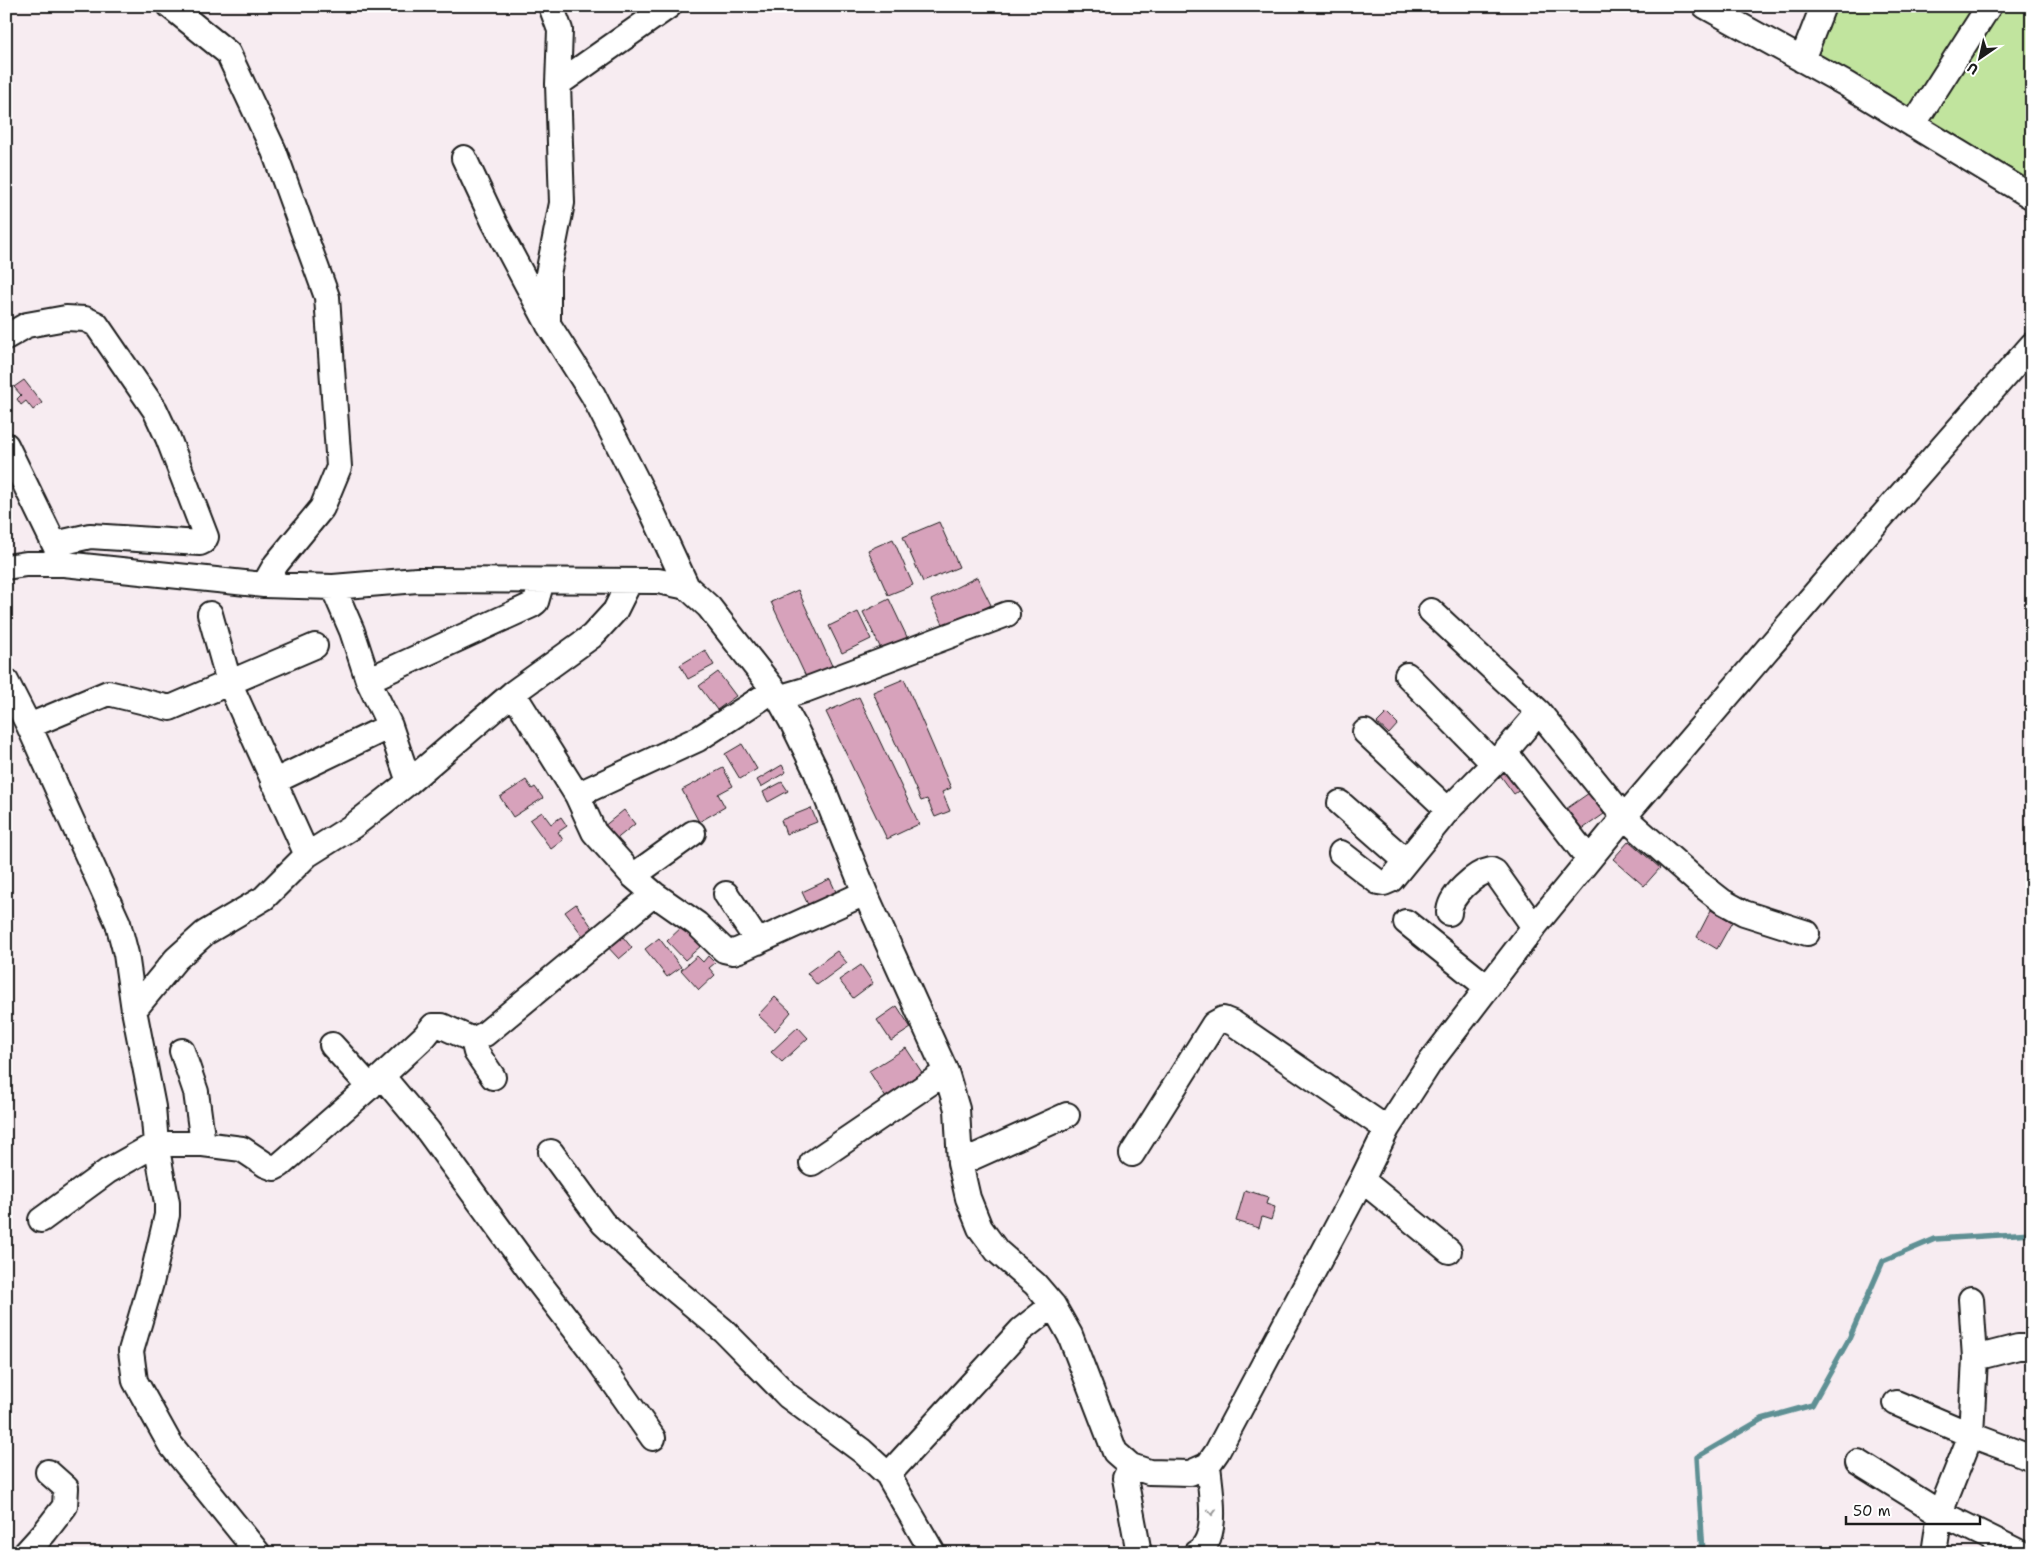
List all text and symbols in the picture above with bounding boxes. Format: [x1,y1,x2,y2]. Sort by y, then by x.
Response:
north arrow [1956,32,2006,82]
text: U [1964,59,1982,79]
scale bar [1846,1494,1979,1526]
text: 50 m [1853,1501,1891,1521]
one-way arrow [1207,1508,1217,1516]

